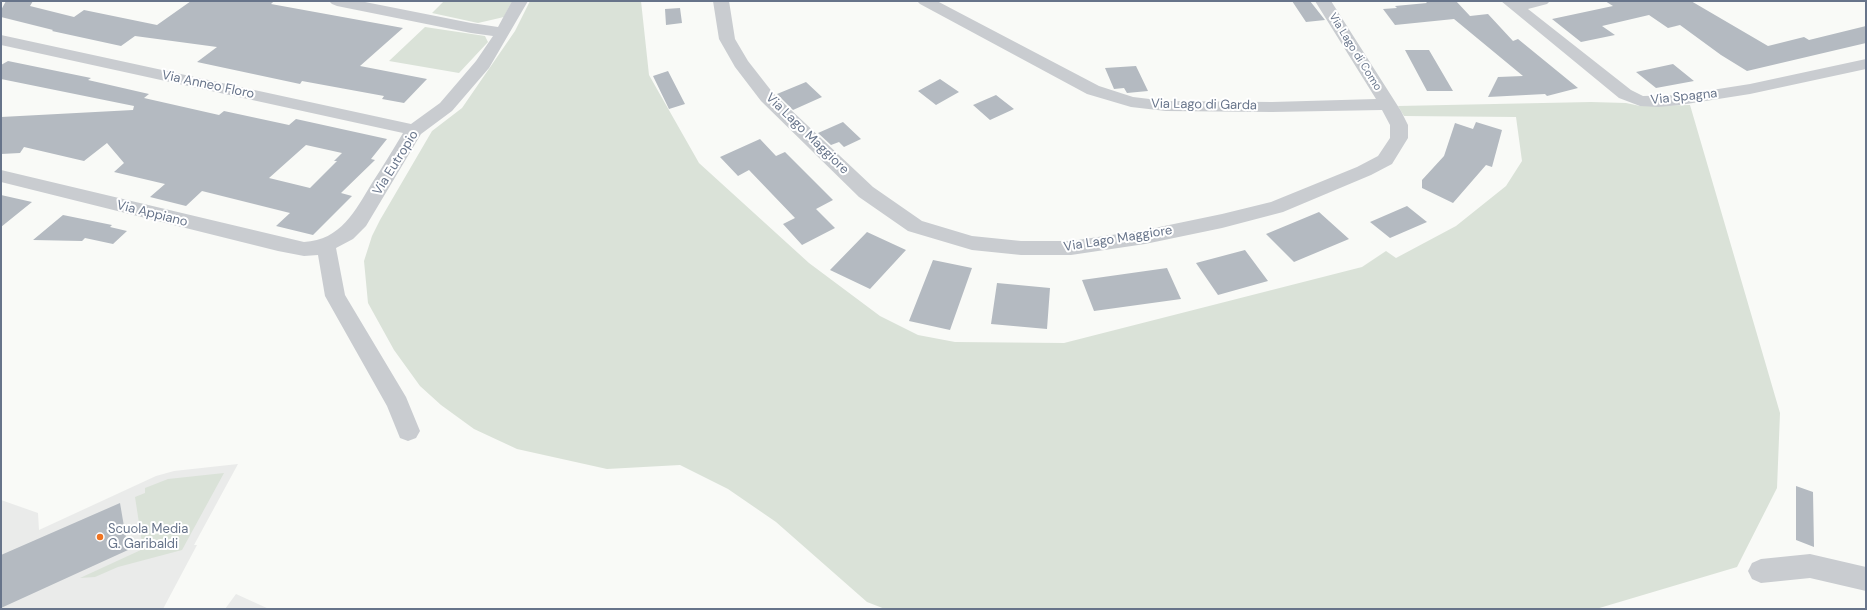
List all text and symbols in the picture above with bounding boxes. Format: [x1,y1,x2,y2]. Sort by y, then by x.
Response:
street label: Via Lago di Como [1326,11,1384,93]
street label: Via Anneo Floro [160,68,256,102]
street label: Via Spagna [1650,86,1718,108]
street label: Via Lago Maggiore [762,90,852,178]
street label: Via Lago di Garda [1151,96,1257,114]
street label: Via Eutropio [370,128,422,198]
street label: Via Appiano [115,198,189,230]
street label: Via Lago Maggiore [1063,223,1173,255]
place label: Scuola Media G. Garibaldi [108,522,188,553]
marker: Scuola Media G. Garibaldi [95,532,105,542]

